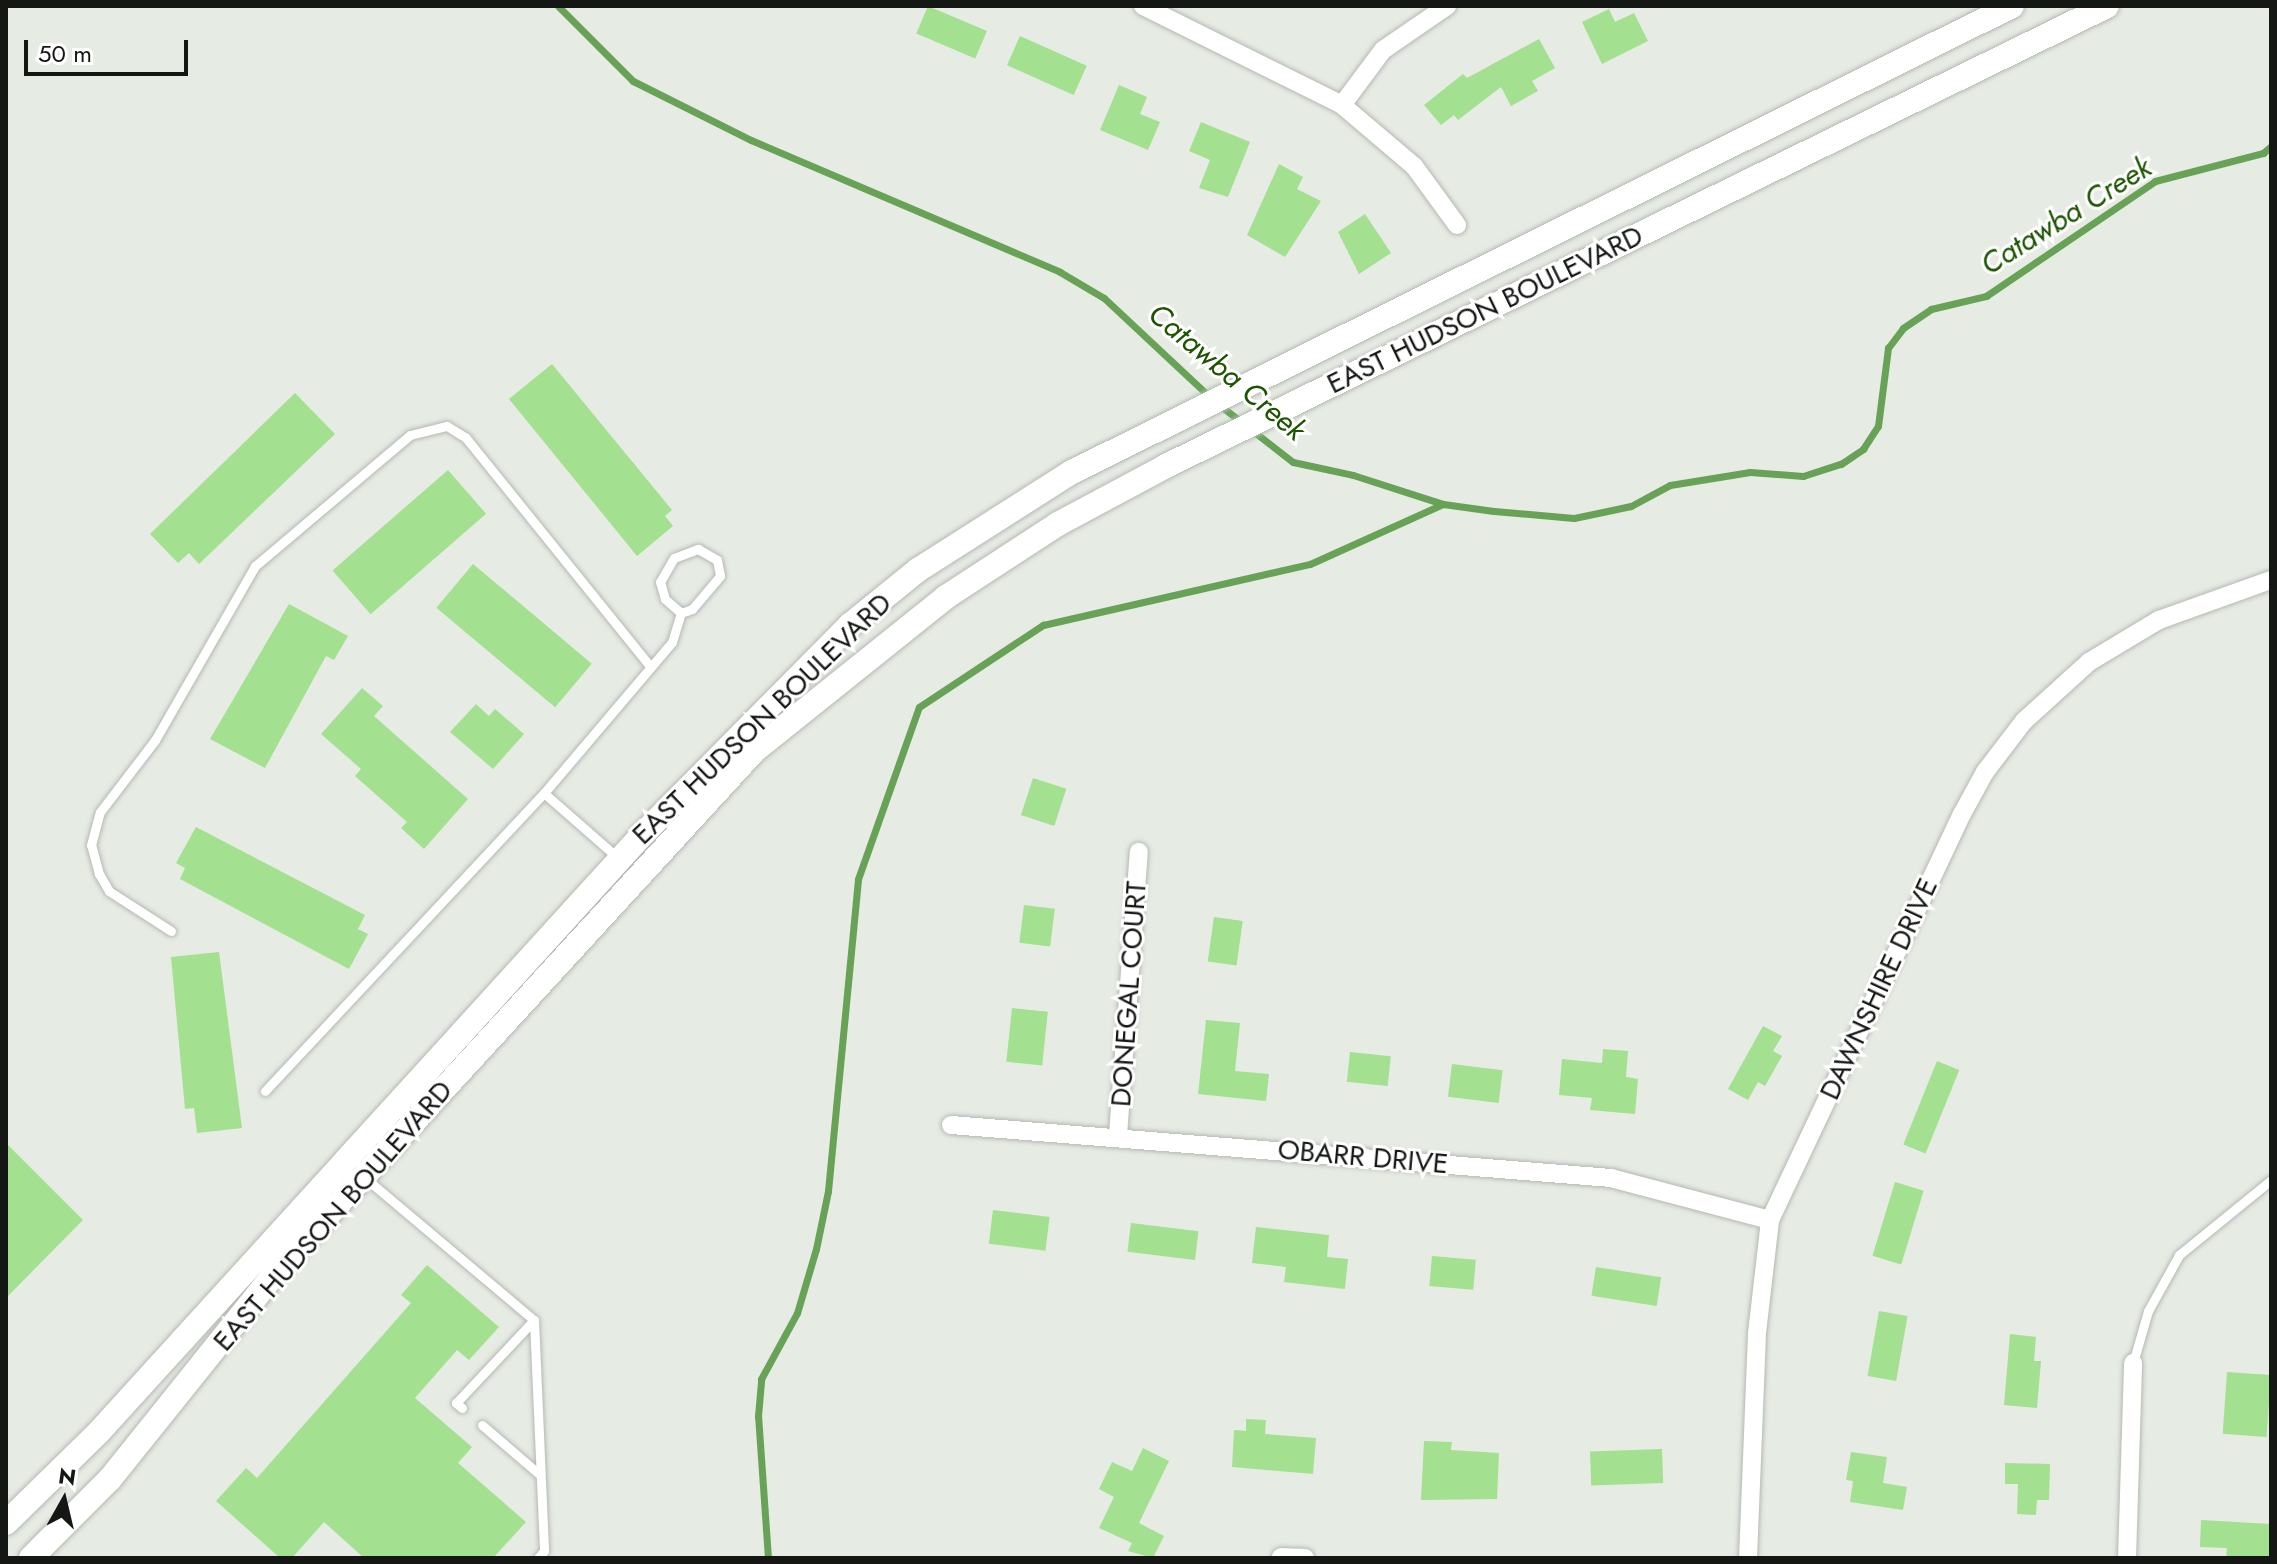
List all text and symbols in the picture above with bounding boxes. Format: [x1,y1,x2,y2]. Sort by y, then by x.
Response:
scale bar [28,24,192,74]
text: 50 m [38,36,92,71]
water label: Catawba Creek [1974,149,2158,283]
street label: EAST HUDSON BOULEVARD [1322,219,1648,401]
water label: Catawba Creek [1141,296,1313,448]
street label: EAST HUDSON BOULEVARD [626,586,898,852]
street label: DAWNSHIRE DRIVE [1813,873,1945,1105]
street label: DONEGAL COURT [1104,880,1154,1108]
street label: EAST HUDSON BOULEVARD [207,1074,459,1358]
street label: OBARR DRIVE [1276,1133,1450,1181]
text: N [56,1459,78,1493]
north arrow [24,1460,104,1540]

